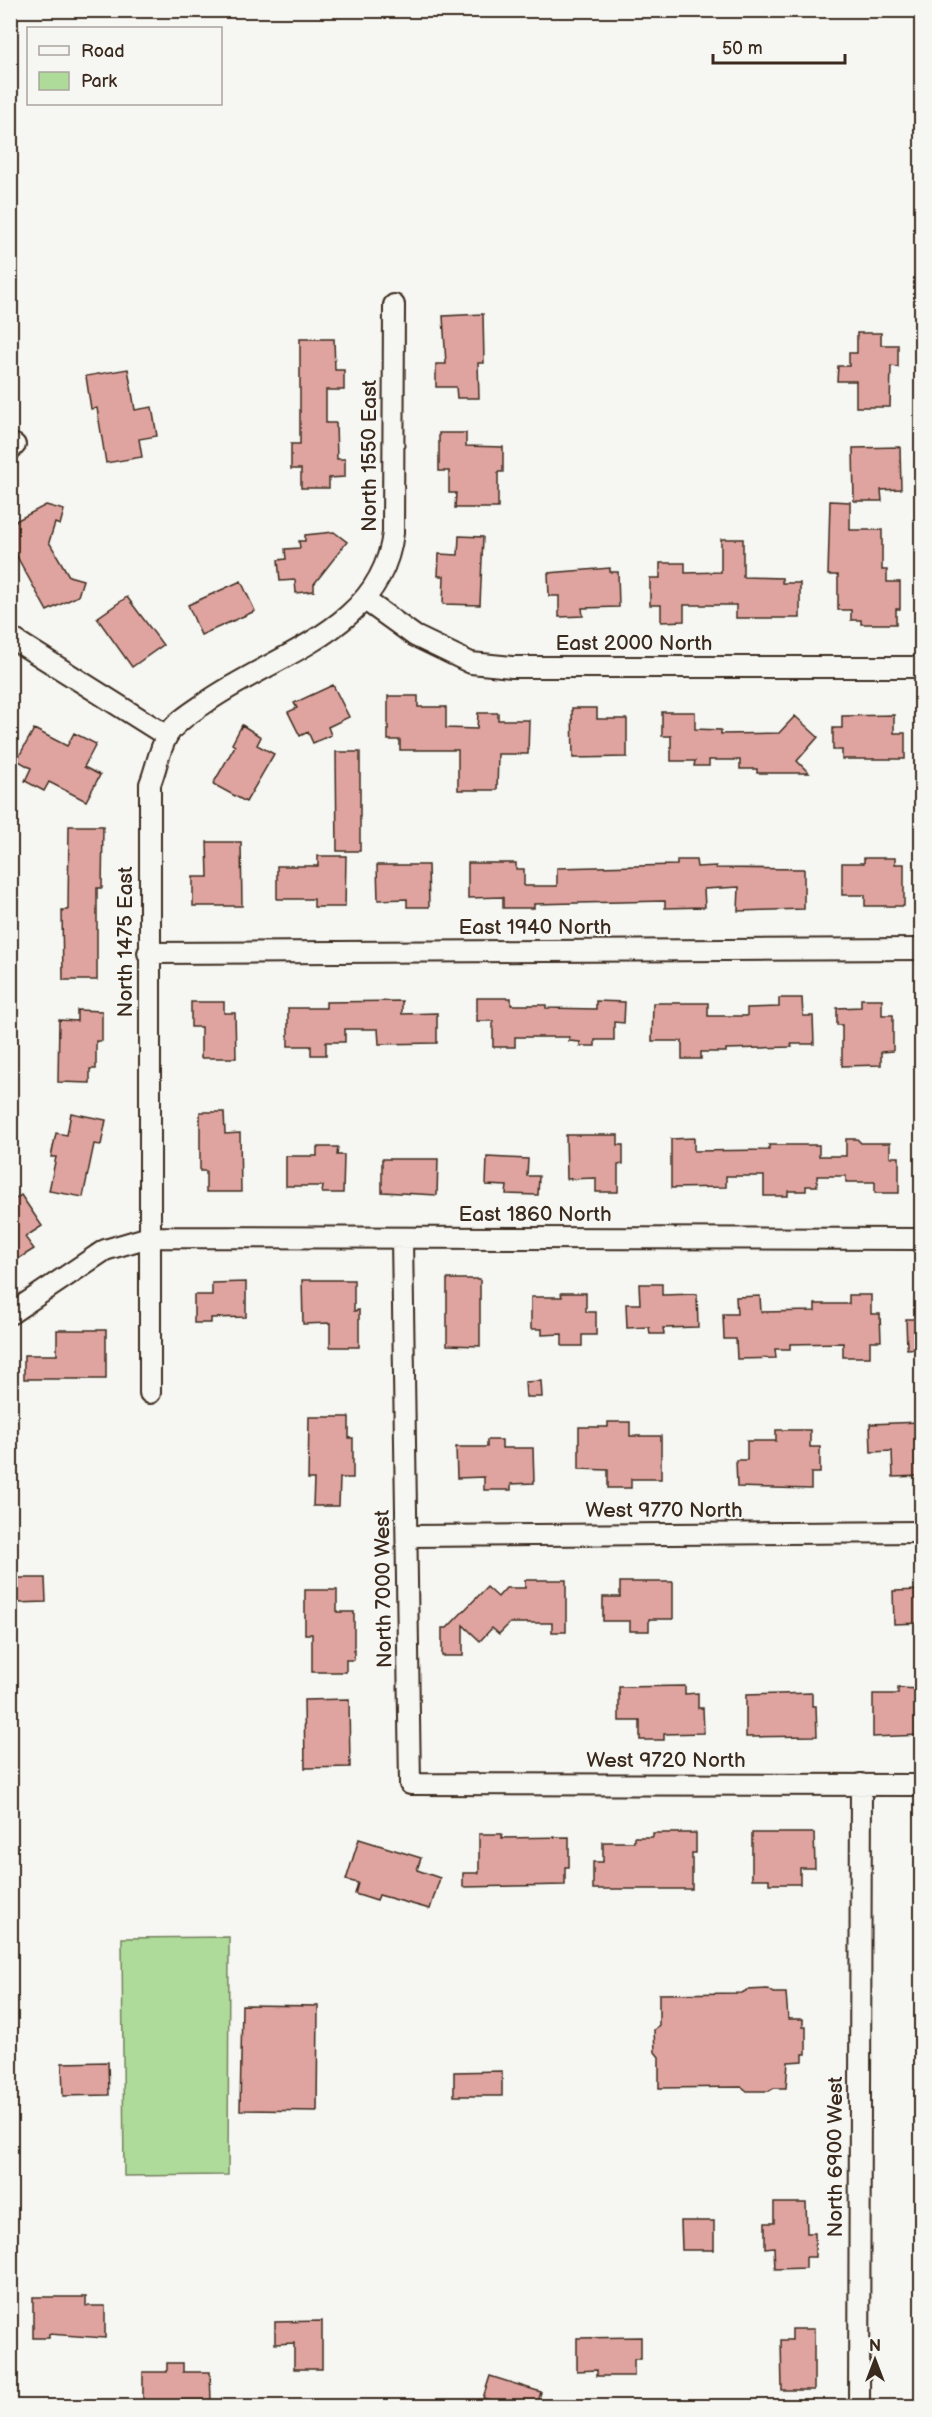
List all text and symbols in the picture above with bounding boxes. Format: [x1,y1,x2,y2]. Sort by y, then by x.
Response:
legend [27,27,222,105]
scale bar [713,27,845,65]
text: 50 m [722,38,763,59]
text: Road [81,41,125,62]
text: Park [81,71,117,92]
street label: North 1550 East [357,379,382,532]
street label: East 2000 North [556,631,712,656]
street label: North 1475 East [113,866,138,1017]
street label: East 1940 North [459,915,611,940]
street label: East 1860 North [458,1202,612,1227]
street label: West 9770 North [585,1498,743,1523]
street label: North 7000 West [370,1509,397,1668]
street label: West 9720 North [586,1748,746,1773]
street label: North 6900 West [823,2076,848,2238]
north arrow [845,2330,905,2390]
text: N [869,2337,881,2356]

